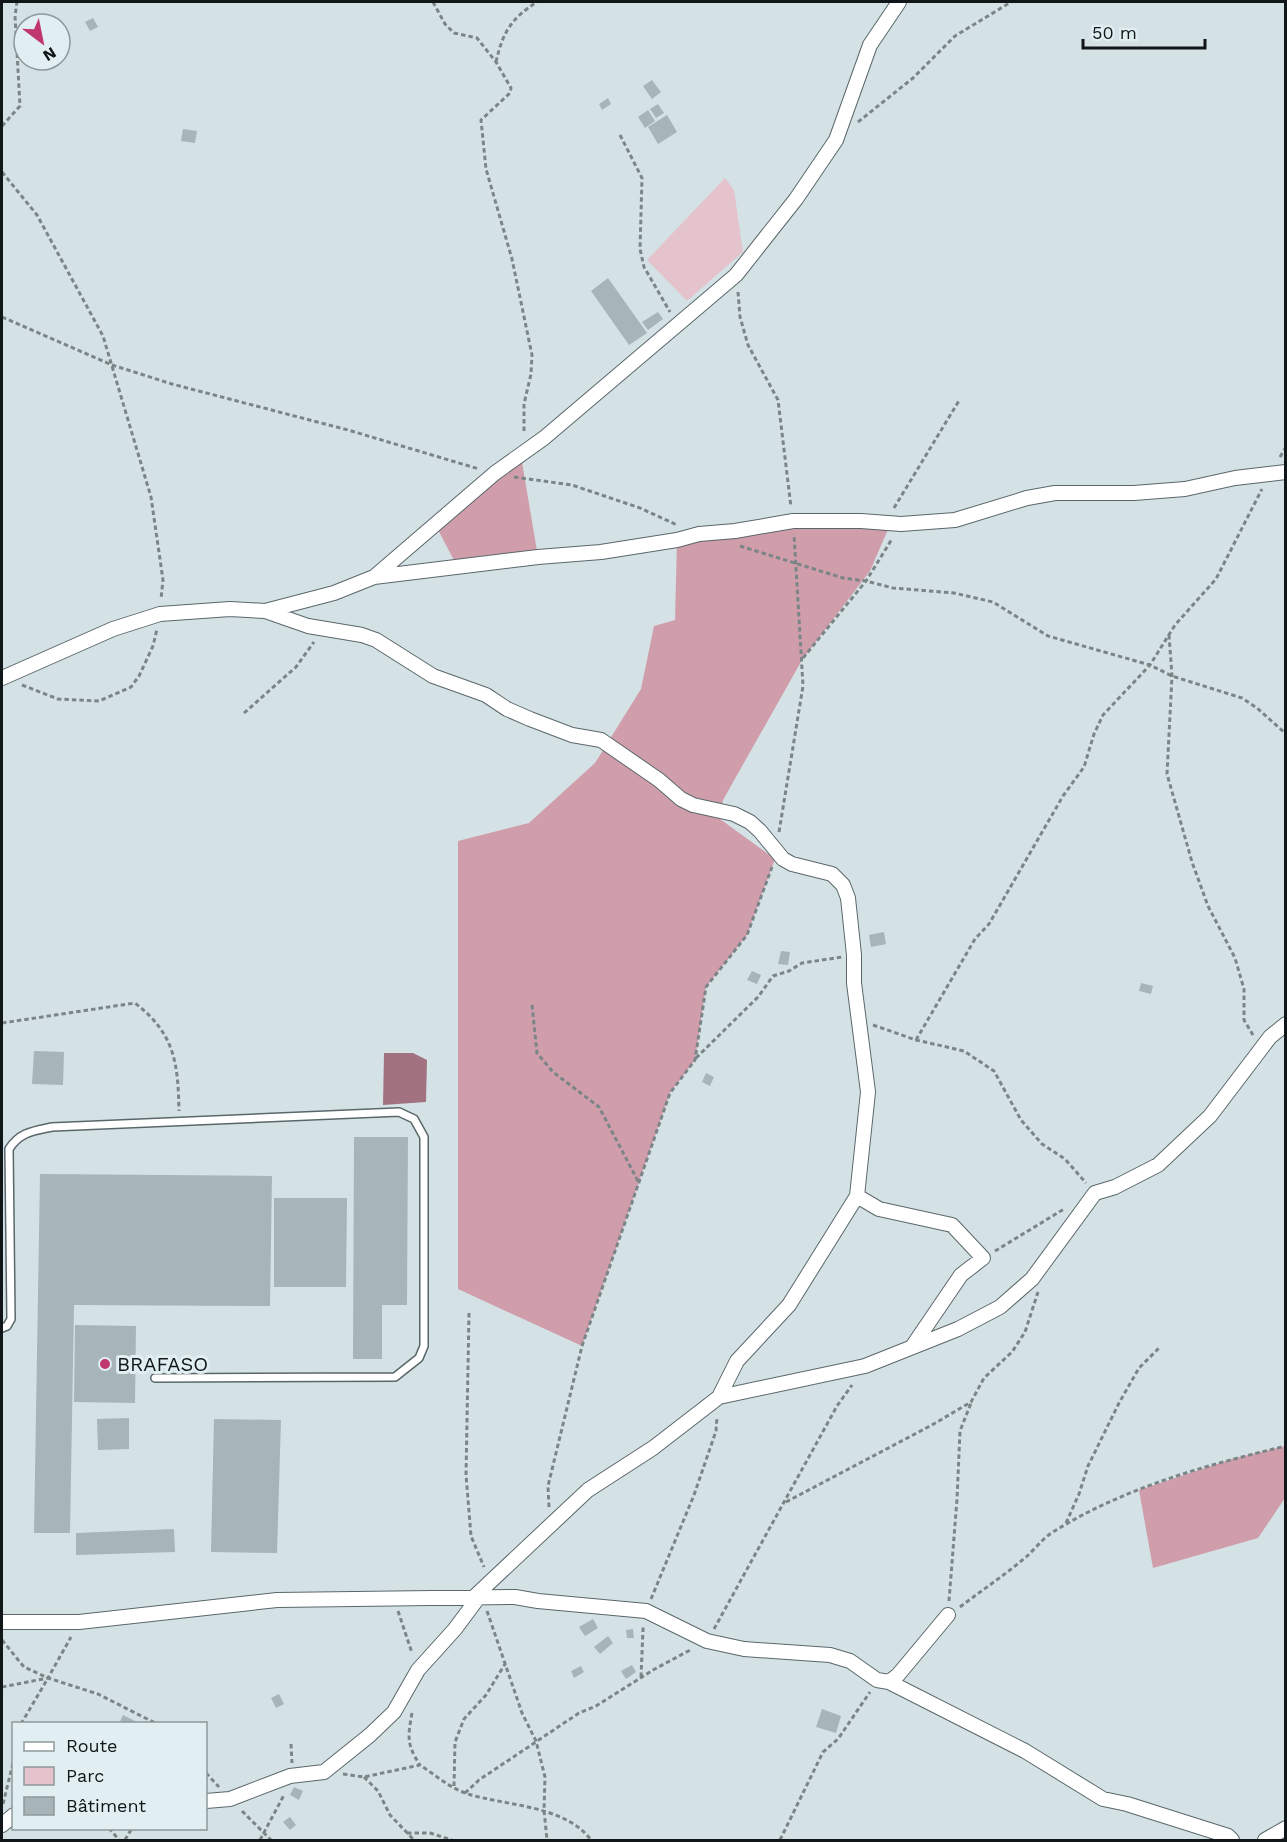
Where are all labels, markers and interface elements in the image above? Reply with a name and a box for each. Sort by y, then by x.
north arrow [12,12,72,72]
scale bar [1083,12,1204,50]
text: 50 m [1092,22,1137,43]
text: N [40,43,60,65]
place label: BRAFASO [117,1352,208,1376]
marker: BRAFASO [98,1357,112,1371]
legend [12,1722,207,1830]
text: Route [66,1735,118,1756]
text: Parc [66,1765,104,1786]
text: Bâtiment [66,1795,146,1816]

